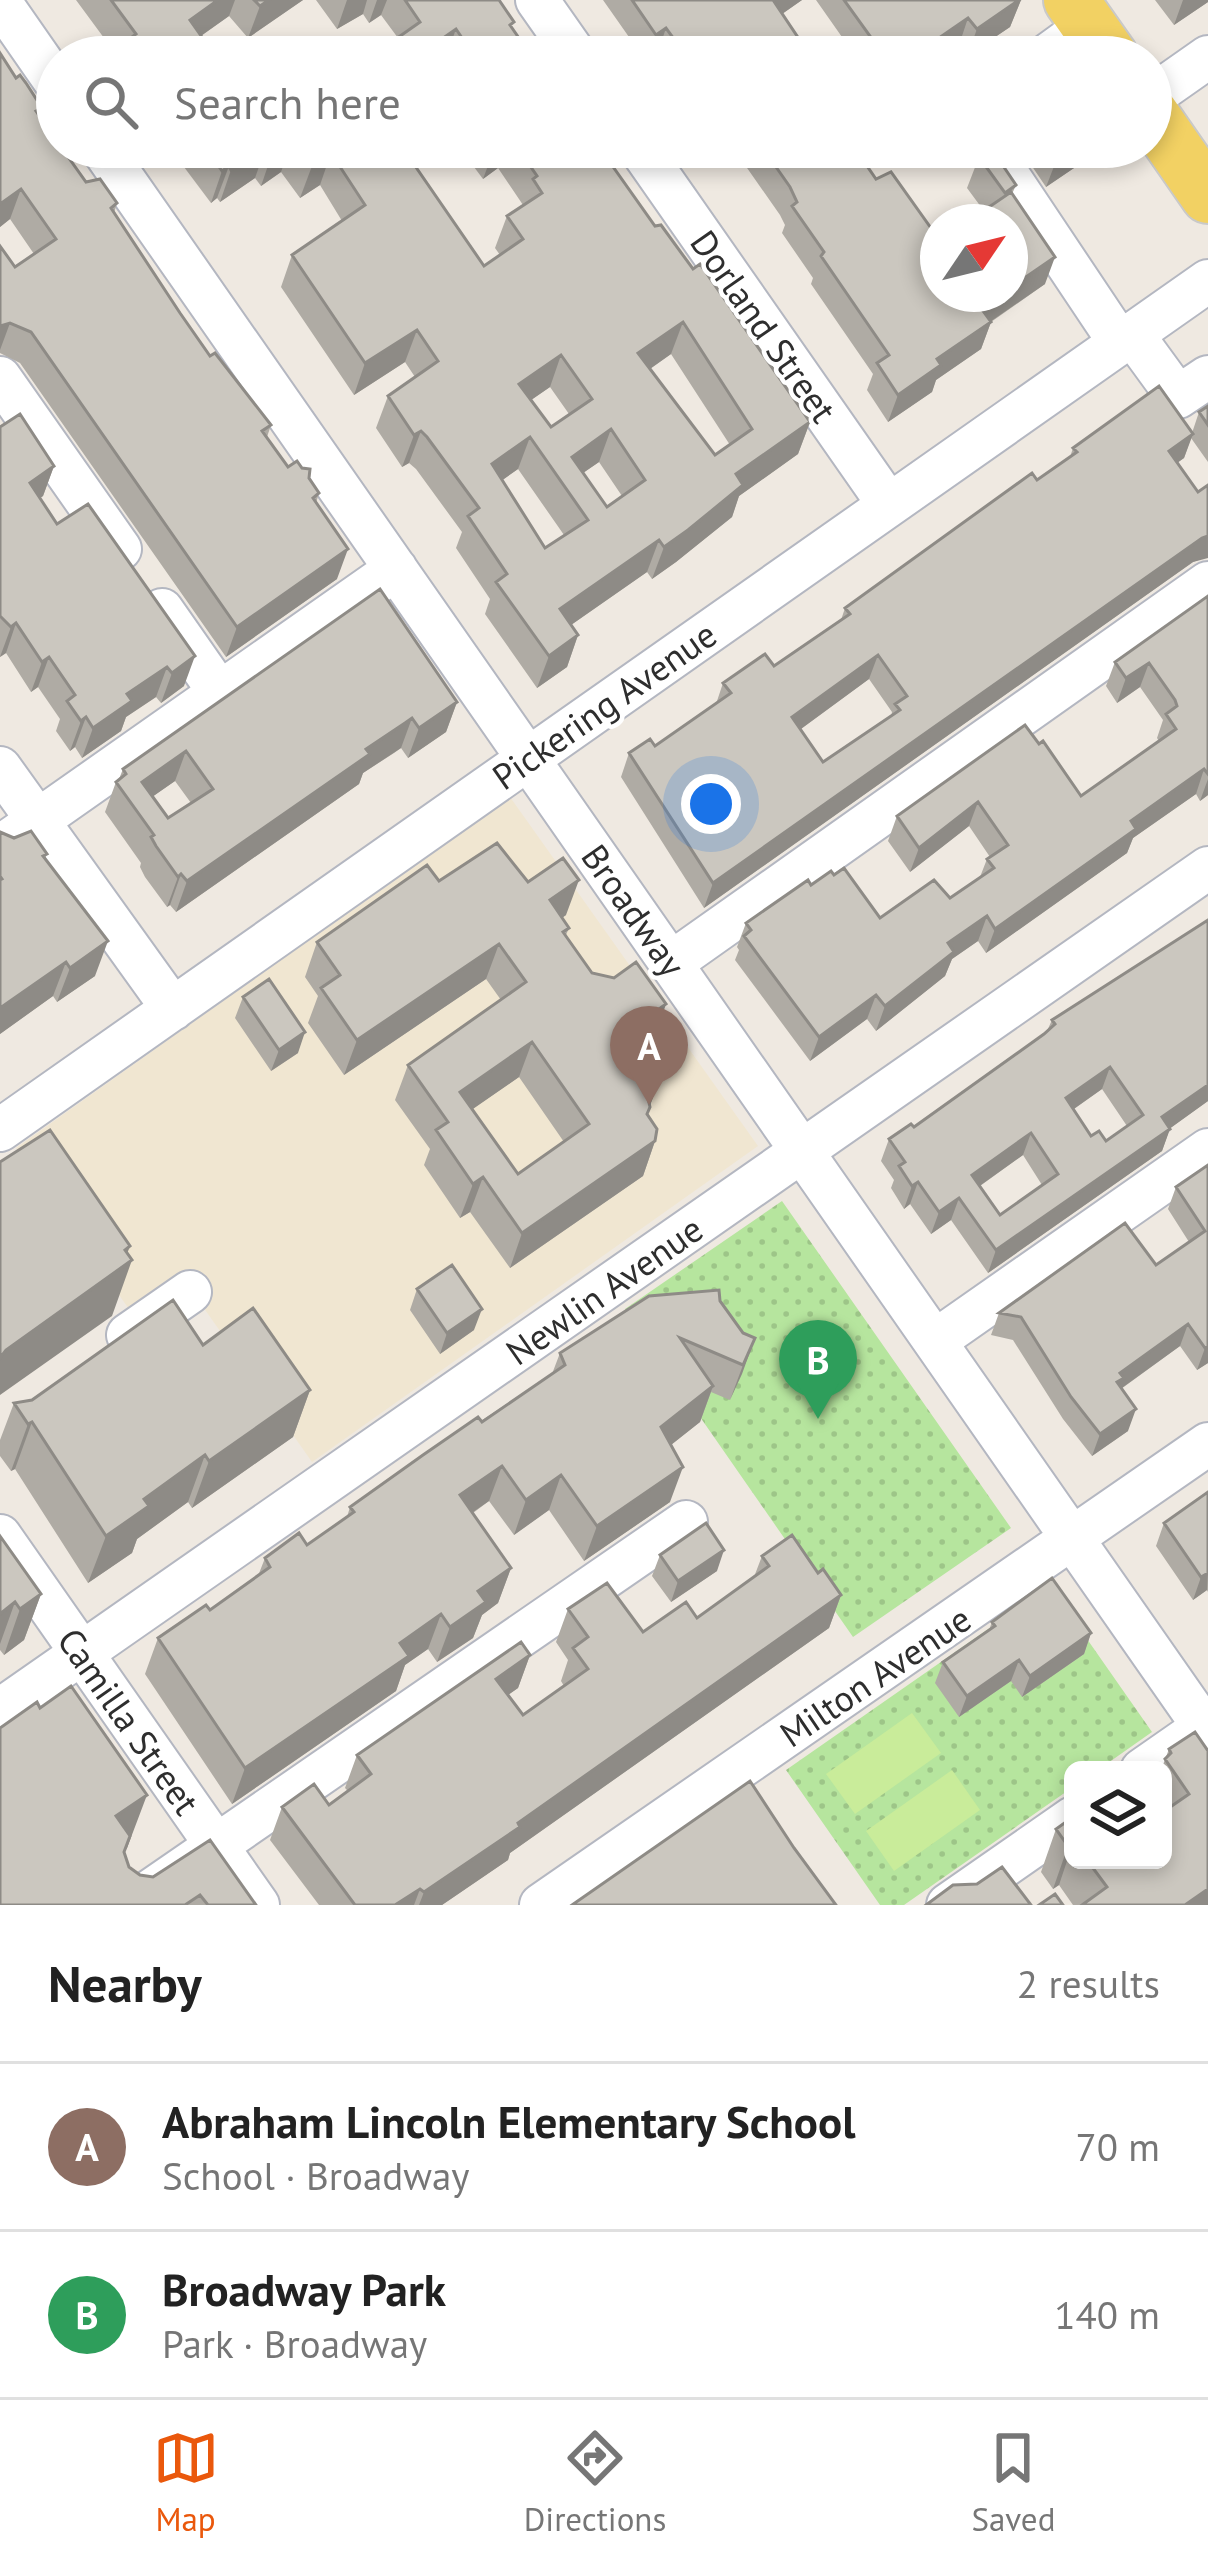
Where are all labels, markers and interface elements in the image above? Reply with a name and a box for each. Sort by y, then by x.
search box [36,36,1172,168]
icon: search [78,69,144,135]
text: Search here [174,73,401,131]
north arrow [920,204,1028,312]
street label: Dorland Street [680,221,848,431]
street label: Pickering Avenue [483,610,725,800]
your location [681,774,741,834]
street label: Broadway [571,835,697,985]
pin: A [610,1006,688,1105]
street label: Newlin Avenue [497,1205,711,1375]
pin: B [779,1320,857,1419]
street label: Milton Avenue [771,1595,979,1757]
street label: Camilla Street [47,1619,211,1823]
map controls [1064,1761,1172,1869]
button: layers [1064,1761,1172,1869]
text: Nearby [48,1950,202,2016]
text: 2 results [1017,1958,1160,2009]
text: Abraham Lincoln Elementary School [162,2092,855,2150]
text: A [75,2121,99,2172]
text: 70 m [1075,2121,1160,2172]
text: School · Broadway [162,2150,470,2201]
text: Broadway Park [162,2260,446,2318]
text: B [75,2289,99,2340]
text: 140 m [1054,2289,1160,2340]
text: Park · Broadway [162,2318,427,2369]
tab: Map [153,2425,219,2540]
tab: Directions [524,2425,666,2540]
tab: Saved [971,2425,1055,2540]

